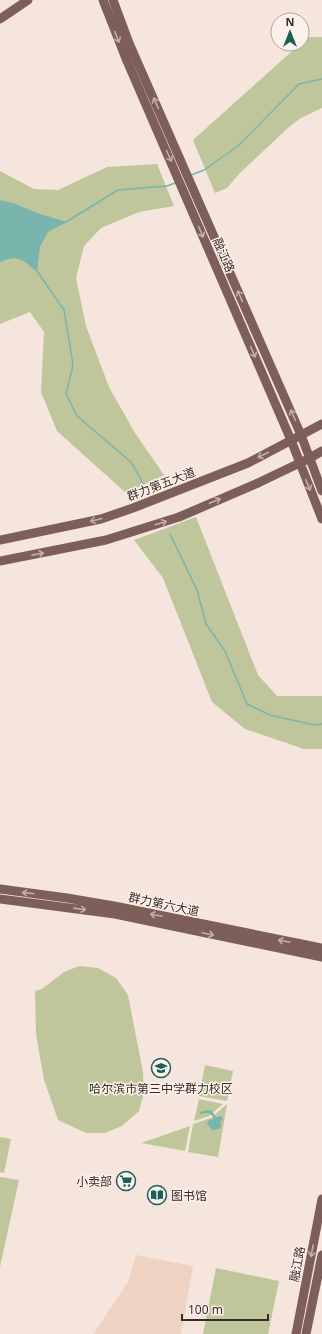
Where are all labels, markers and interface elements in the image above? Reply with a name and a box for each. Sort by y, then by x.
north arrow [270,12,310,52]
text: N [286,14,294,29]
one-way arrow [113,30,121,42]
one-way arrow [151,97,159,109]
one-way arrow [165,149,173,161]
one-way arrow [198,226,205,238]
street label: 融江路 [209,235,239,275]
one-way arrow [236,291,244,303]
one-way arrow [249,345,257,357]
one-way arrow [289,410,296,422]
one-way arrow [257,452,269,460]
street label: 群力第五大道 [124,463,198,505]
one-way arrow [305,478,313,490]
one-way arrow [208,497,220,505]
one-way arrow [90,516,103,524]
one-way arrow [154,519,167,526]
one-way arrow [31,550,44,558]
street label: 群力第六大道 [127,888,201,920]
one-way arrow [22,889,35,897]
one-way arrow [73,905,86,913]
one-way arrow [150,910,163,918]
one-way arrow [201,930,214,938]
one-way arrow [278,936,291,944]
school or university icon: 哈尔滨市第三中学群力校区 [150,1057,172,1079]
place label: 哈尔滨市第三中学群力校区 [89,1080,233,1097]
supermarket icon: 小卖部 [115,1170,137,1192]
place label: 小卖部 [76,1173,112,1190]
library icon: 图书馆 [146,1184,168,1206]
place label: 图书馆 [171,1187,207,1204]
one-way arrow [308,1244,316,1257]
street label: 融江路 [285,1245,309,1283]
scale bar [182,1296,268,1322]
text: 100 m [188,1301,223,1318]

